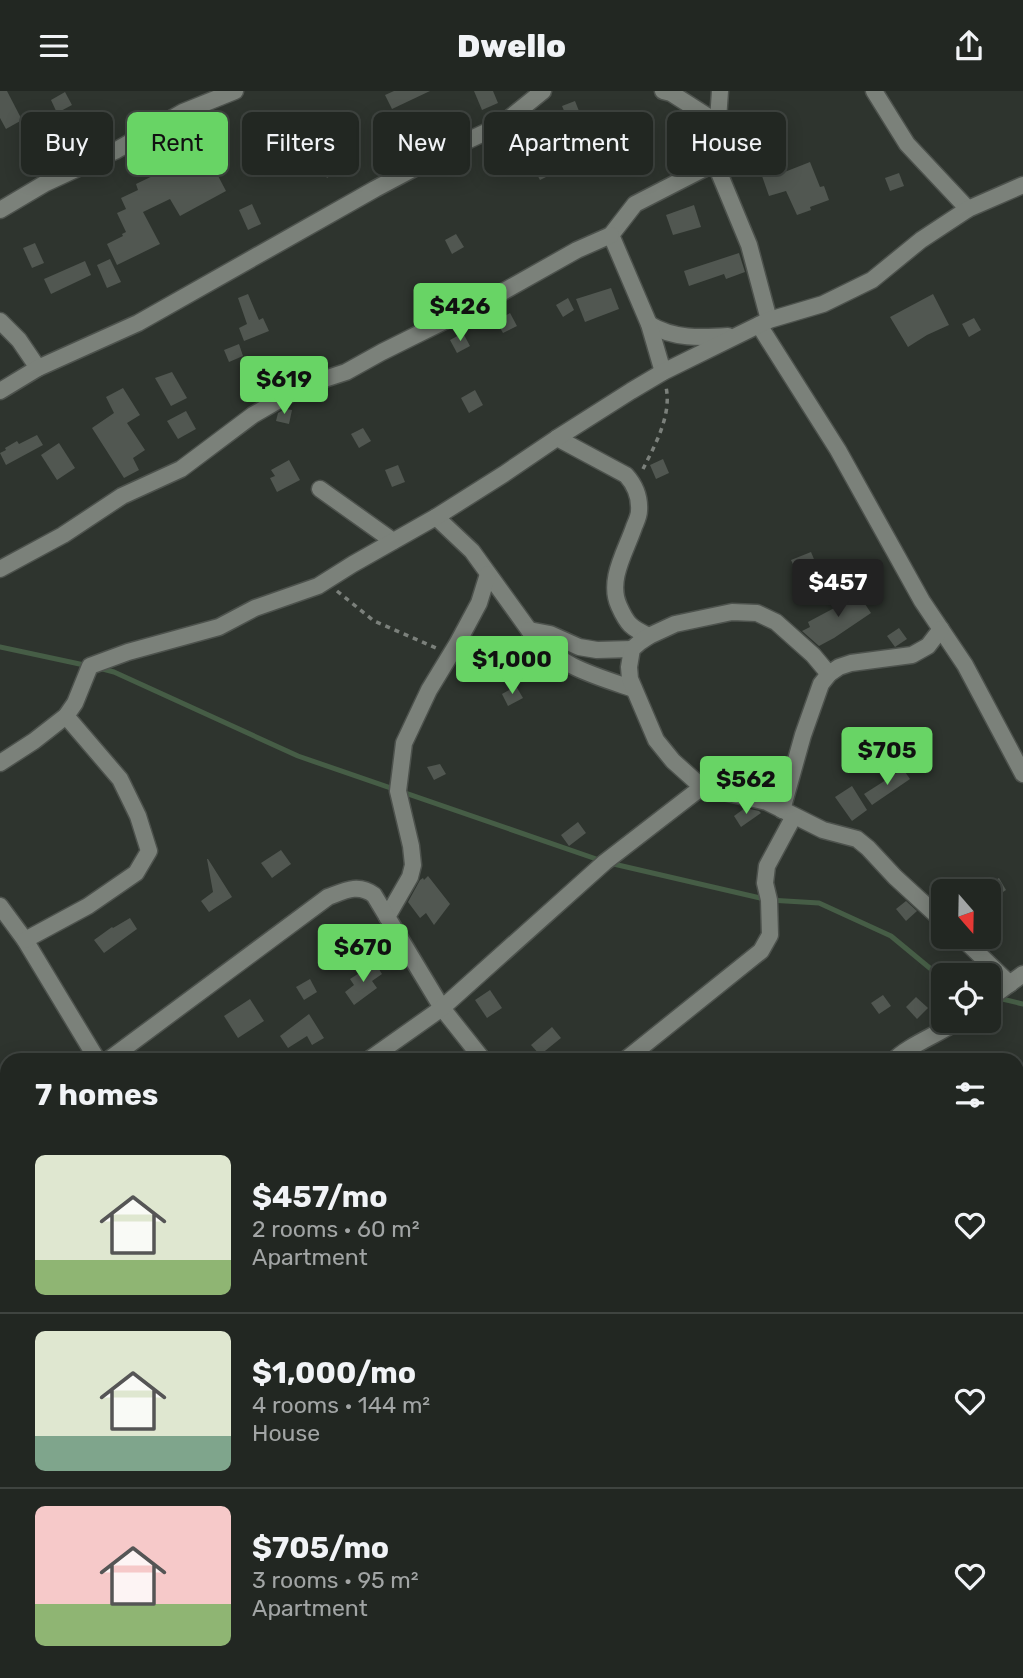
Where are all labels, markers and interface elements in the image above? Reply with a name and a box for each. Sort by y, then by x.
icon: menu [35,27,73,65]
text: Dwello [457,27,566,65]
icon: share [950,27,988,65]
chip: Buy [21,112,113,175]
chip: Rent [127,112,228,175]
chip: Filters [242,112,359,175]
chip: New [373,112,470,175]
chip: Apartment [484,112,653,175]
chip: House [667,112,786,175]
pin: $426 [419,283,501,343]
text: $426 [430,292,491,320]
pin: $619 [243,357,325,416]
text: $619 [256,365,312,393]
pin: $457 [797,559,879,619]
text: $457 [808,568,868,596]
pin: $1,000 [455,637,569,696]
text: $1,000 [472,645,552,673]
pin: $705 [846,727,928,787]
text: $705 [857,736,917,764]
pin: $562 [705,757,787,816]
text: $562 [716,765,776,793]
north arrow [931,879,1001,949]
map controls [931,879,1001,1033]
pin: $670 [322,925,404,984]
text: $670 [334,933,392,961]
button: locate [931,963,1001,1033]
icon: filters [951,1076,989,1114]
text: 7 homes [35,1077,158,1113]
text: $457/mo [252,1179,388,1215]
icon: home [91,1183,175,1267]
icon: heart [951,1206,989,1244]
text: 2 rooms · 60 m² [252,1215,420,1243]
text: Apartment [252,1243,368,1271]
text: $1,000/mo [252,1355,416,1391]
icon: home [91,1359,175,1443]
icon: heart [951,1382,989,1420]
text: 4 rooms · 144 m² [252,1391,430,1419]
text: House [252,1419,320,1447]
text: $705/mo [252,1530,389,1566]
icon: home [91,1534,175,1618]
icon: heart [951,1557,989,1595]
text: 3 rooms · 95 m² [252,1566,419,1594]
text: Apartment [252,1594,368,1622]

